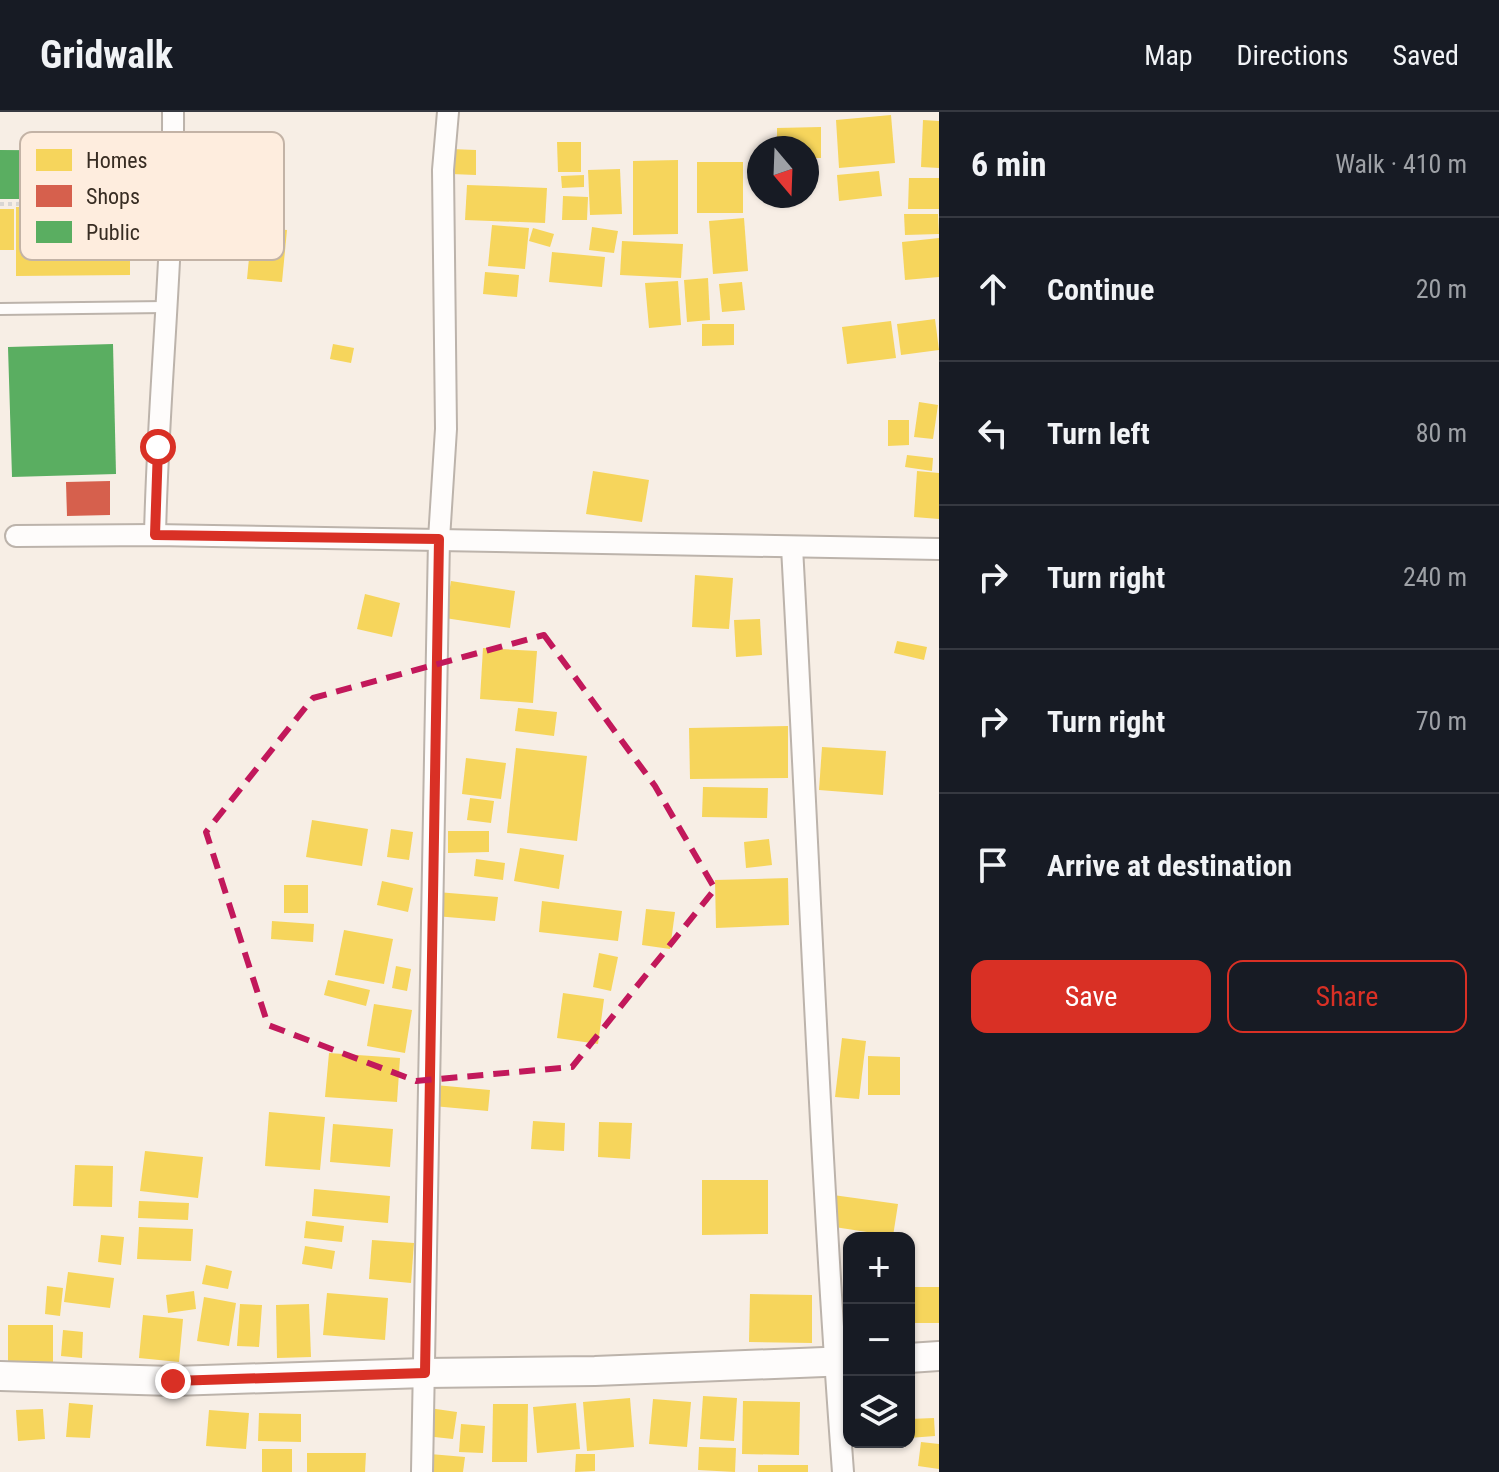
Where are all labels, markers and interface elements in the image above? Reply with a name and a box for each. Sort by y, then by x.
text: Gridwalk [40,33,173,77]
text: Map [1144,39,1193,72]
text: Directions [1237,39,1348,72]
text: Saved [1392,39,1459,72]
legend [20,132,284,260]
north arrow [747,136,819,208]
text: 6 min [971,144,1047,184]
text: Homes [86,148,148,173]
text: Walk · 410 m [1335,149,1467,179]
text: Shops [86,184,140,209]
text: Public [86,220,140,245]
icon: ahead [971,267,1015,311]
text: Continue [1047,272,1154,307]
text: 20 m [1416,274,1467,304]
icon: left [971,411,1015,455]
text: Turn left [1047,416,1150,451]
text: 80 m [1416,418,1467,448]
route start [140,429,176,465]
icon: right [971,555,1015,599]
text: Turn right [1047,560,1165,595]
text: 240 m [1403,562,1467,592]
icon: right [971,699,1015,743]
text: Turn right [1047,704,1165,739]
text: 70 m [1416,706,1467,736]
icon: arrive [971,843,1015,887]
text: Arrive at destination [1047,848,1292,883]
button: Save [971,960,1211,1033]
button: Share [1227,960,1467,1033]
map controls [843,1232,915,1448]
button: + [843,1232,915,1304]
button: − [843,1304,915,1376]
route end [155,1363,191,1399]
button: layers [843,1376,915,1448]

